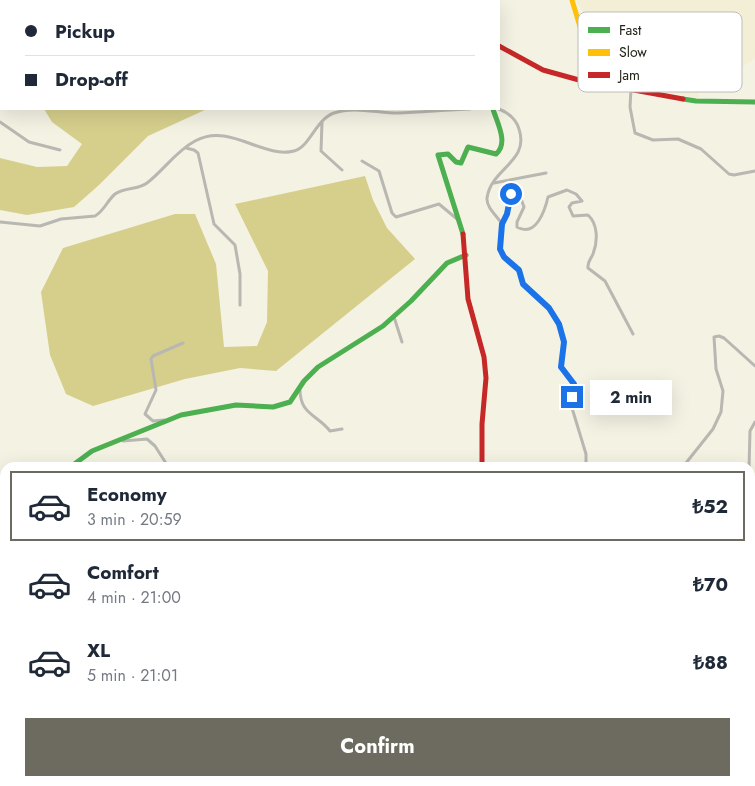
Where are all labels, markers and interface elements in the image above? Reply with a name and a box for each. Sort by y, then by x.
legend [578,12,742,92]
text: Pickup [55,18,115,45]
text: Fast [619,20,642,40]
text: Slow [619,42,647,62]
text: Jam [617,65,640,85]
text: Drop-off [55,66,128,93]
route start [500,183,522,205]
callout: 2 min [590,380,672,414]
route end [561,386,583,408]
text: 2 min [610,386,652,409]
text: Economy [87,481,167,508]
icon: car [27,484,72,529]
text: ₺52 [692,493,728,520]
text: 3 min · 20:59 [87,508,182,531]
text: Comfort [87,559,159,586]
icon: car [27,562,72,607]
text: ₺70 [693,571,728,598]
text: 4 min · 21:00 [87,586,181,609]
text: XL [87,637,110,664]
icon: car [27,640,72,685]
text: ₺88 [693,649,728,676]
text: 5 min · 21:01 [87,664,178,687]
button: Confirm [25,718,730,776]

